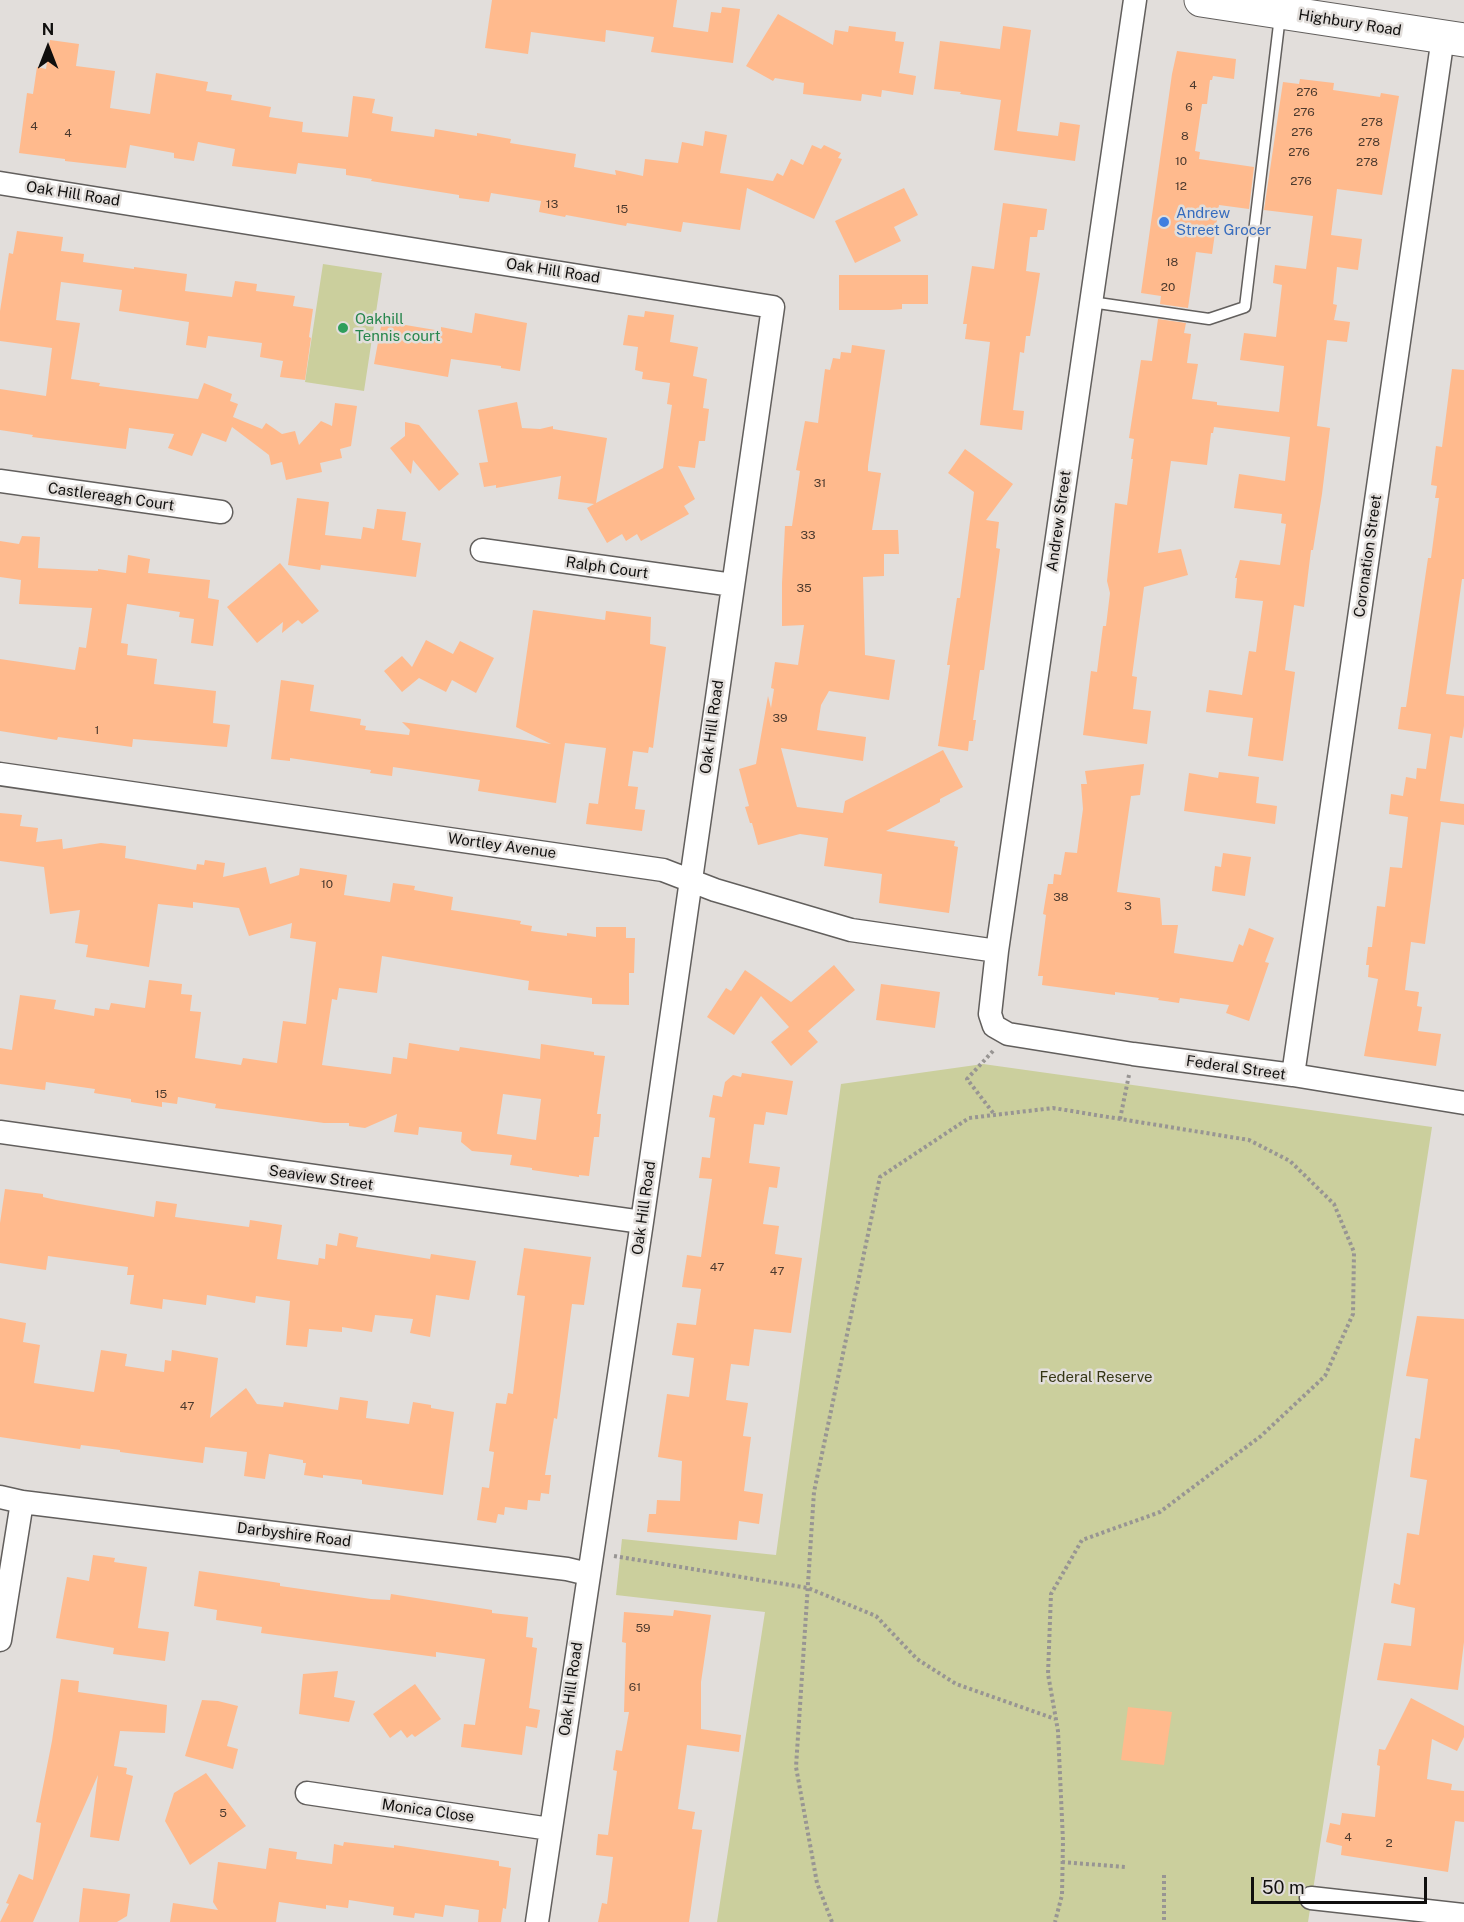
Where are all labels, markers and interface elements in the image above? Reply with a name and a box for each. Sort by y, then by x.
street label: Highbury Road [1297,6,1403,40]
north arrow [18,18,78,78]
text: N [42,20,54,39]
house number: 4 [1189,78,1197,92]
house number: 276 [1296,85,1318,99]
house number: 6 [1185,100,1193,114]
house number: 276 [1293,105,1315,119]
house number: 278 [1361,115,1383,129]
house number: 4 [30,119,38,133]
house number: 276 [1291,125,1313,139]
house number: 4 [64,126,72,140]
house number: 8 [1181,129,1189,143]
house number: 278 [1358,135,1380,149]
house number: 276 [1288,145,1310,159]
house number: 10 [1175,154,1187,168]
house number: 278 [1356,155,1378,169]
house number: 276 [1290,174,1312,188]
street label: Oak Hill Road [25,178,121,210]
house number: 12 [1175,179,1187,193]
house number: 13 [546,197,558,211]
house number: 15 [616,202,628,216]
place label: Andrew Street Grocer [1176,204,1271,239]
marker: Andrew Street Grocer [1157,215,1171,229]
street label: Oak Hill Road [505,255,601,287]
house number: 18 [1166,255,1178,269]
house number: 20 [1161,280,1175,294]
place label: Oakhill Tennis court [355,310,440,345]
marker: Oakhill Tennis court [336,321,350,335]
street label: Andrew Street [1043,469,1075,573]
house number: 31 [814,476,826,490]
street label: Castlereagh Court [47,479,175,515]
street label: Coronation Street [1350,493,1386,619]
house number: 33 [800,528,816,542]
street label: Ralph Court [565,553,649,583]
house number: 35 [796,581,812,595]
street label: Oak Hill Road [697,679,727,775]
house number: 39 [773,711,787,725]
house number: 1 [95,723,99,737]
street label: Wortley Avenue [447,829,557,863]
house number: 10 [321,877,333,891]
house number: 38 [1053,890,1069,904]
house number: 3 [1124,899,1132,913]
street label: Federal Street [1185,1052,1287,1084]
house number: 15 [155,1087,167,1101]
street label: Oak Hill Road [629,1160,659,1256]
street label: Seaview Street [268,1162,374,1194]
house number: 47 [710,1260,724,1274]
house number: 47 [770,1264,784,1278]
park label: Federal Reserve [1039,1368,1153,1386]
house number: 47 [180,1399,194,1413]
street label: Darbyshire Road [236,1519,352,1551]
house number: 59 [635,1621,651,1635]
street label: Oak Hill Road [556,1641,586,1737]
house number: 61 [629,1680,641,1694]
street label: Monica Close [381,1796,475,1826]
house number: 5 [219,1806,227,1820]
house number: 4 [1344,1830,1352,1844]
house number: 2 [1385,1836,1393,1850]
scale bar [1254,1865,1430,1903]
text: 50 m [1262,1877,1305,1898]

